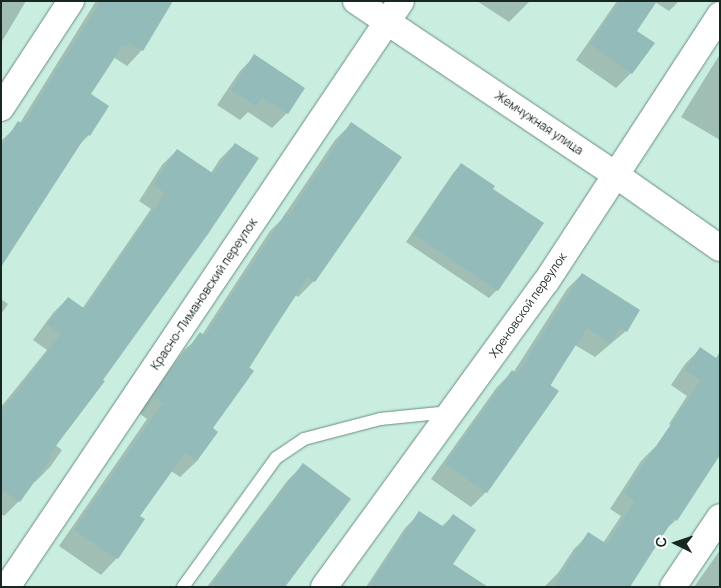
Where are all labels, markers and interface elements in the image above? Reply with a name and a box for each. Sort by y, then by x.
street label: Жемчужная улица [492,88,586,158]
street label: Красно-Лимановский переулок [148,215,260,373]
street label: Хреновской переулок [486,250,570,360]
north arrow [651,518,701,568]
text: С [651,536,670,548]

